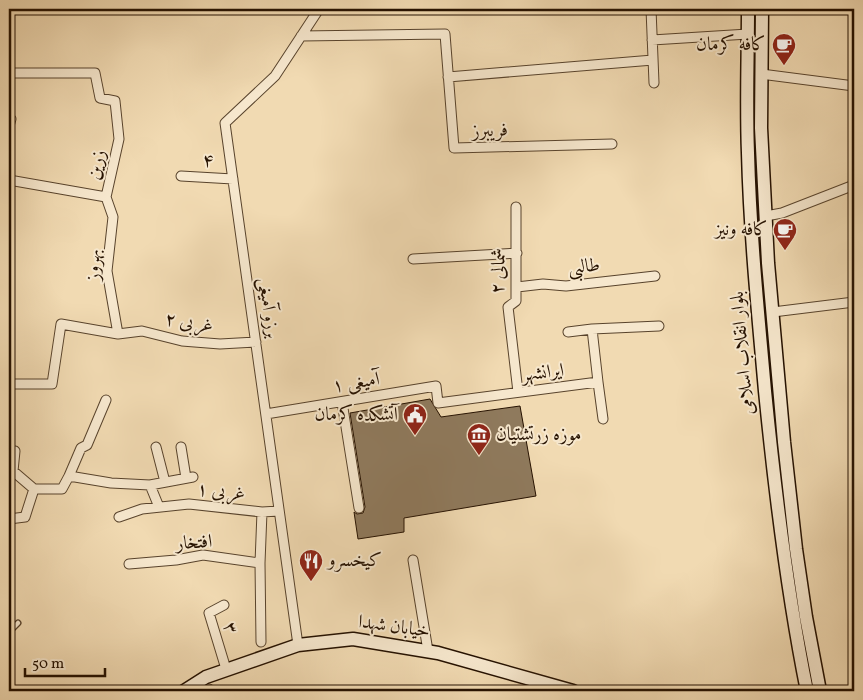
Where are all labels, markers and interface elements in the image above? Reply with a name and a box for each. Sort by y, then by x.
place label: کافه کرمان [696,32,766,58]
cafe icon: کافه کرمان [771,32,797,66]
street label: فریبرز [470,117,508,145]
street label: زرین [81,148,113,182]
street label: ۴ [202,148,214,174]
place label: کافه ونیز [713,217,768,243]
cafe icon: کافه ونیز [772,217,798,251]
street label: ۲ شمالی [485,247,513,295]
street label: بهروز [81,249,107,283]
street label: طالبی [567,252,602,283]
street label: برزو آمیغی [251,276,285,341]
street label: بلوار انقلاب اسلامی [725,290,761,416]
street label: ۲ غربی [163,306,215,340]
street label: ایرانشهر [518,358,566,389]
street label: آمیغی ۱ [330,366,383,400]
place label: آتشکده کرمان [314,402,400,428]
public building icon: آتشکده کرمان [402,402,428,436]
museum icon: موزه زرتشتیان [466,422,492,456]
place label: موزه زرتشتیان [496,422,582,448]
street label: ۱ غربی [195,477,247,507]
street label: افتخار [173,529,213,557]
restaurant icon: کیخسرو [298,548,324,582]
place label: کیخسرو [326,548,382,574]
street label: خیابان شهدا [356,609,432,645]
street label: ۳ [216,619,244,637]
scale bar [25,645,105,677]
text: 50 m [32,654,64,675]

